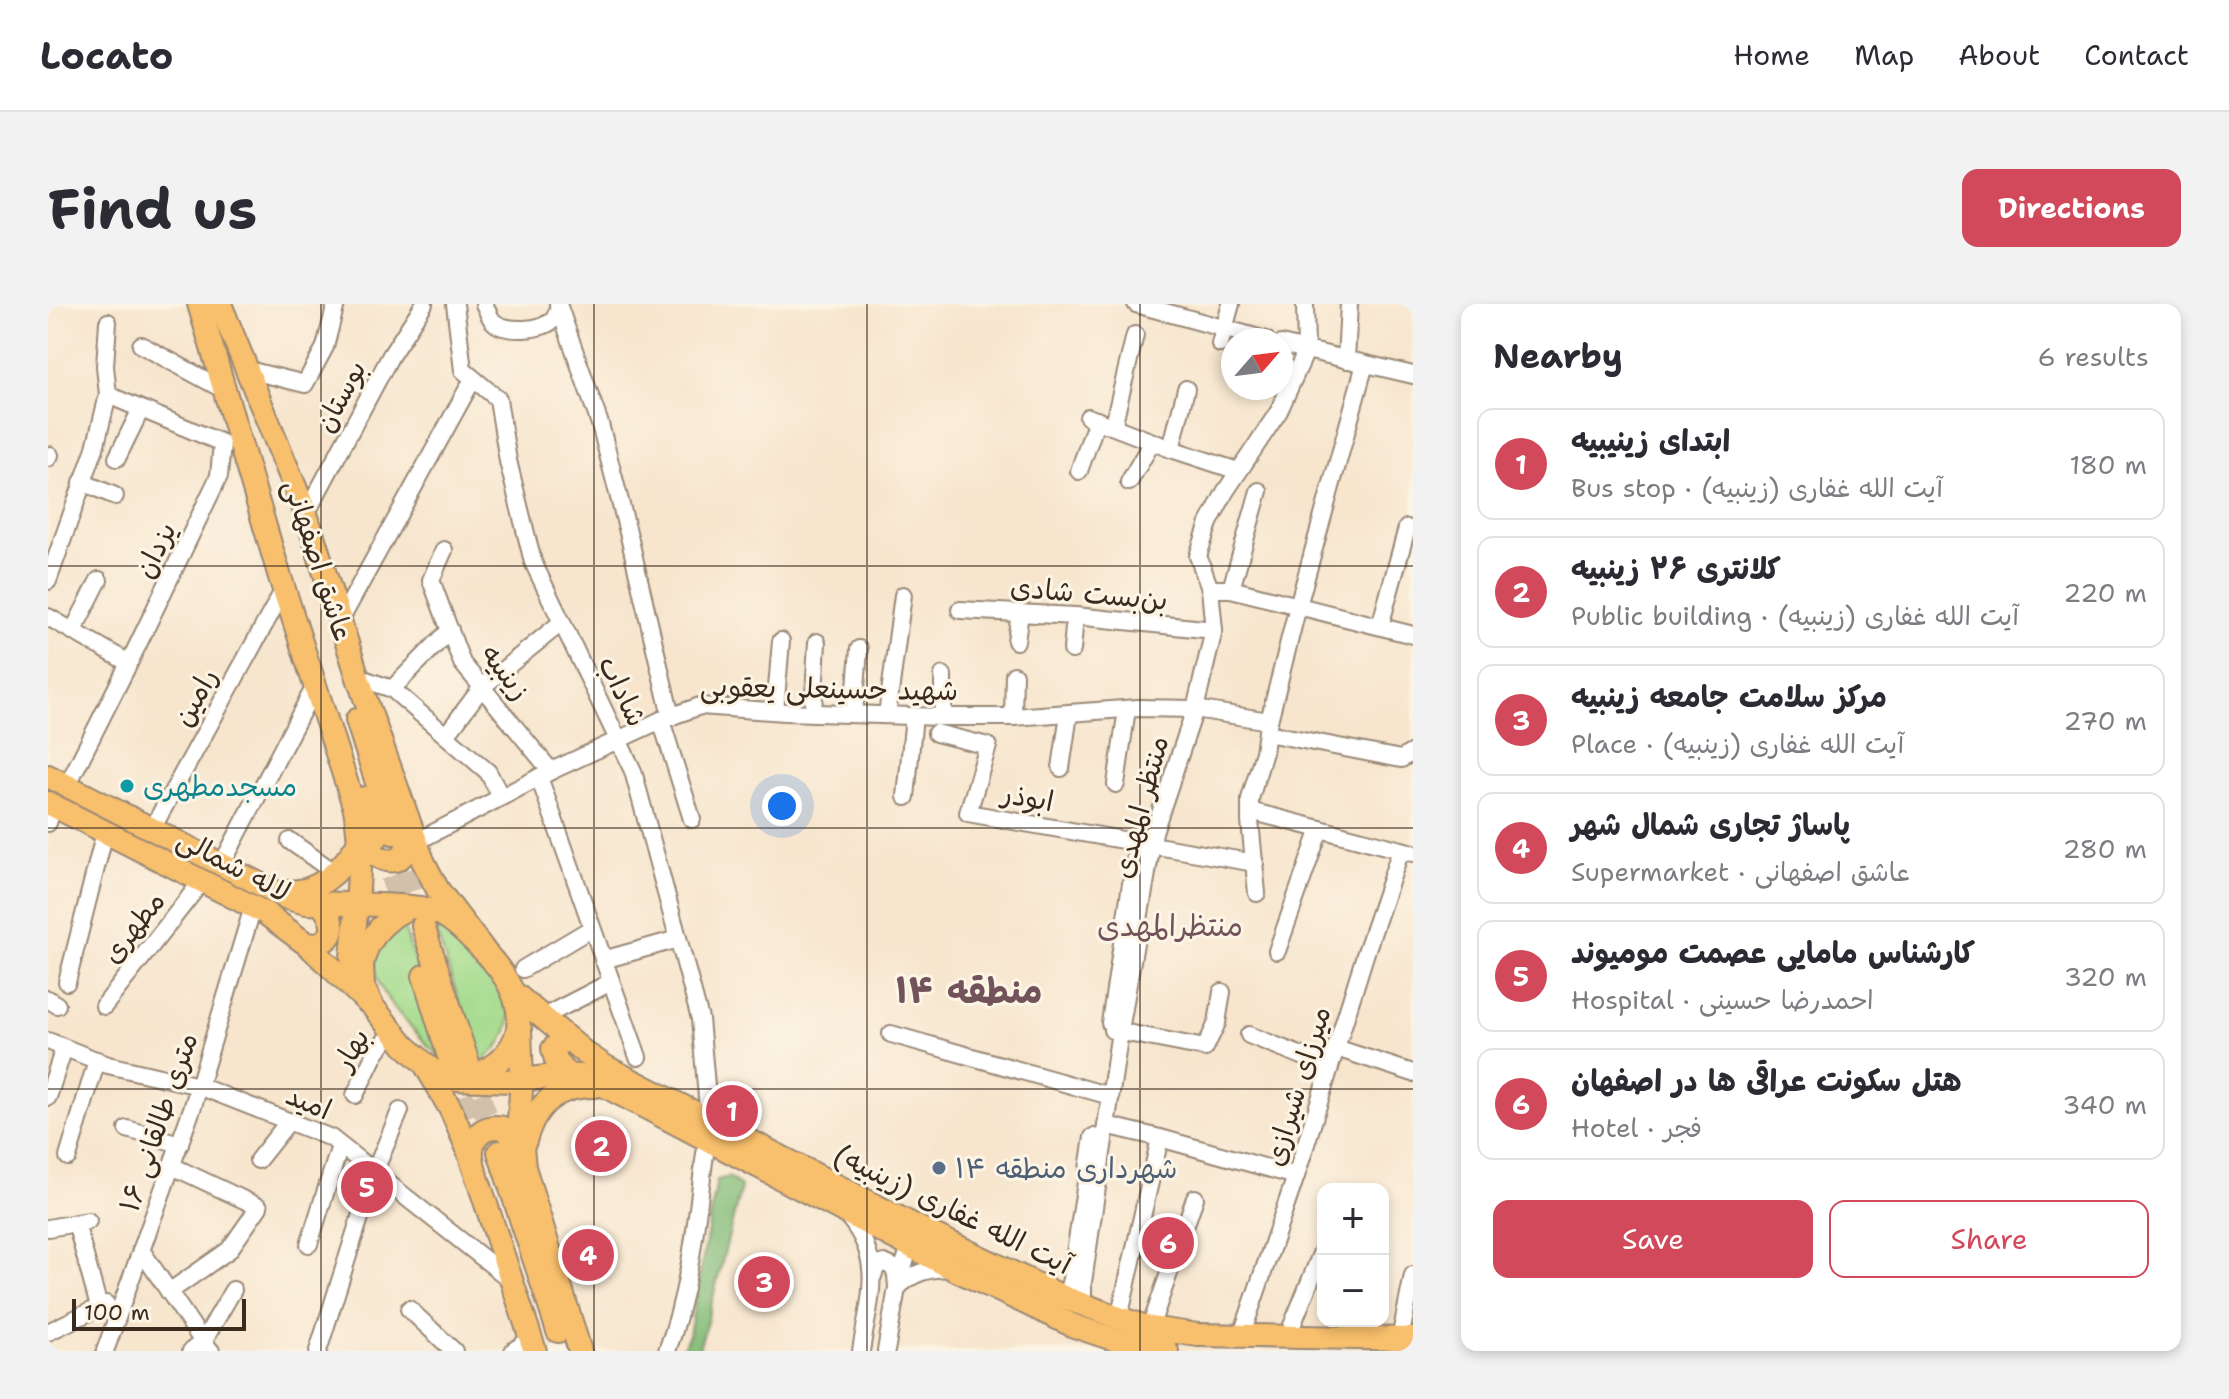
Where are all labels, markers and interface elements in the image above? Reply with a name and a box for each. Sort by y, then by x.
text: Locato [40,30,173,81]
text: Home [1733,36,1810,74]
text: Map [1854,36,1914,74]
text: About [1958,36,2040,74]
text: Contact [2084,36,2189,74]
button: Directions [1962,169,2181,247]
text: Find us [48,171,257,246]
north arrow [1221,328,1293,400]
text: Nearby [1493,333,1623,379]
text: 6 results [2037,339,2149,374]
street label: بوستان [305,353,375,439]
text: ابتدای زینیبیه [1571,420,1730,461]
text: 1 [1515,447,1527,482]
text: 180 m [2069,447,2147,482]
text: Bus stop · آیت الله غفاری (زینبیه) [1571,470,1943,505]
street label: عاشق اصفهانی [275,474,363,646]
street label: یزدان [125,516,185,584]
text: کلانتری ۲۶ زینبیه [1571,548,1781,589]
street label: بن‌بست شادی [1009,567,1169,619]
text: 2 [1512,575,1530,610]
text: 220 m [2063,575,2147,610]
text: Public building · آیت الله غفاری (زینبیه) [1571,598,2019,633]
street label: زینبیه [473,636,539,708]
street label: شاداب [590,649,656,733]
street label: رامین [164,661,226,733]
street label: شهید حسینعلی یعقوبی [700,667,958,709]
text: مرکز سلامت جامعه زینبیه [1571,676,1887,717]
text: 3 [1512,703,1530,738]
text: 270 m [2064,703,2147,738]
text: Place · آیت الله غفاری (زینبیه) [1571,726,1904,761]
street label: منتظر المهدی [1103,732,1177,882]
place label: مسجدمطهری [143,767,297,805]
street label: ابوذر [997,773,1057,820]
marker: مسجدمطهری [118,777,136,795]
your location [762,786,802,826]
text: پاساژ تجاری شمال شهر [1571,804,1850,845]
street label: لاله شمالی [171,819,297,911]
text: 4 [1512,831,1530,866]
text: 280 m [2062,831,2147,866]
text: Supermarket · عاشق اصفهانی [1571,854,1910,889]
street label: مطهری [93,883,173,971]
district label: منتظرالمهدی [1097,905,1243,946]
text: کارشناس مامایی عصمت مومیوند [1571,932,1975,973]
text: 5 [1513,959,1529,994]
text: 320 m [2064,959,2147,994]
district label: منطقه ۱۴ [896,966,1042,1015]
text: Hospital · احمدرضا حسینی [1571,982,1873,1017]
street label: میرزای شیرازی [1255,1001,1339,1171]
street label: بهار [323,1021,378,1079]
street label: ۱۶ متری طالقانی [110,1027,206,1217]
text: هتل سکونت عراقی ها در اصفهان [1571,1060,1962,1101]
street label: امید [280,1076,338,1128]
pin: 1 [706,1081,758,1141]
text: 6 [1512,1087,1530,1122]
text: 340 m [2062,1087,2147,1122]
text: Hotel · فجر [1571,1110,1702,1145]
pin: 2 [575,1116,627,1176]
street label: آیت الله غفاری (زینبیه) [828,1135,1079,1284]
place label: شهرداری منطقه ۱۴ [955,1149,1177,1187]
pin: 5 [341,1157,393,1217]
marker: شهرداری منطقه ۱۴ [930,1159,948,1177]
map controls [1317,1183,1389,1327]
button: + [1317,1183,1389,1255]
button: Save [1493,1200,1813,1278]
button: Share [1829,1200,2149,1278]
pin: 6 [1142,1213,1194,1273]
pin: 4 [562,1225,614,1285]
pin: 3 [738,1252,790,1312]
button: − [1317,1255,1389,1327]
scale bar [72,1295,246,1331]
text: 100 m [84,1298,150,1327]

